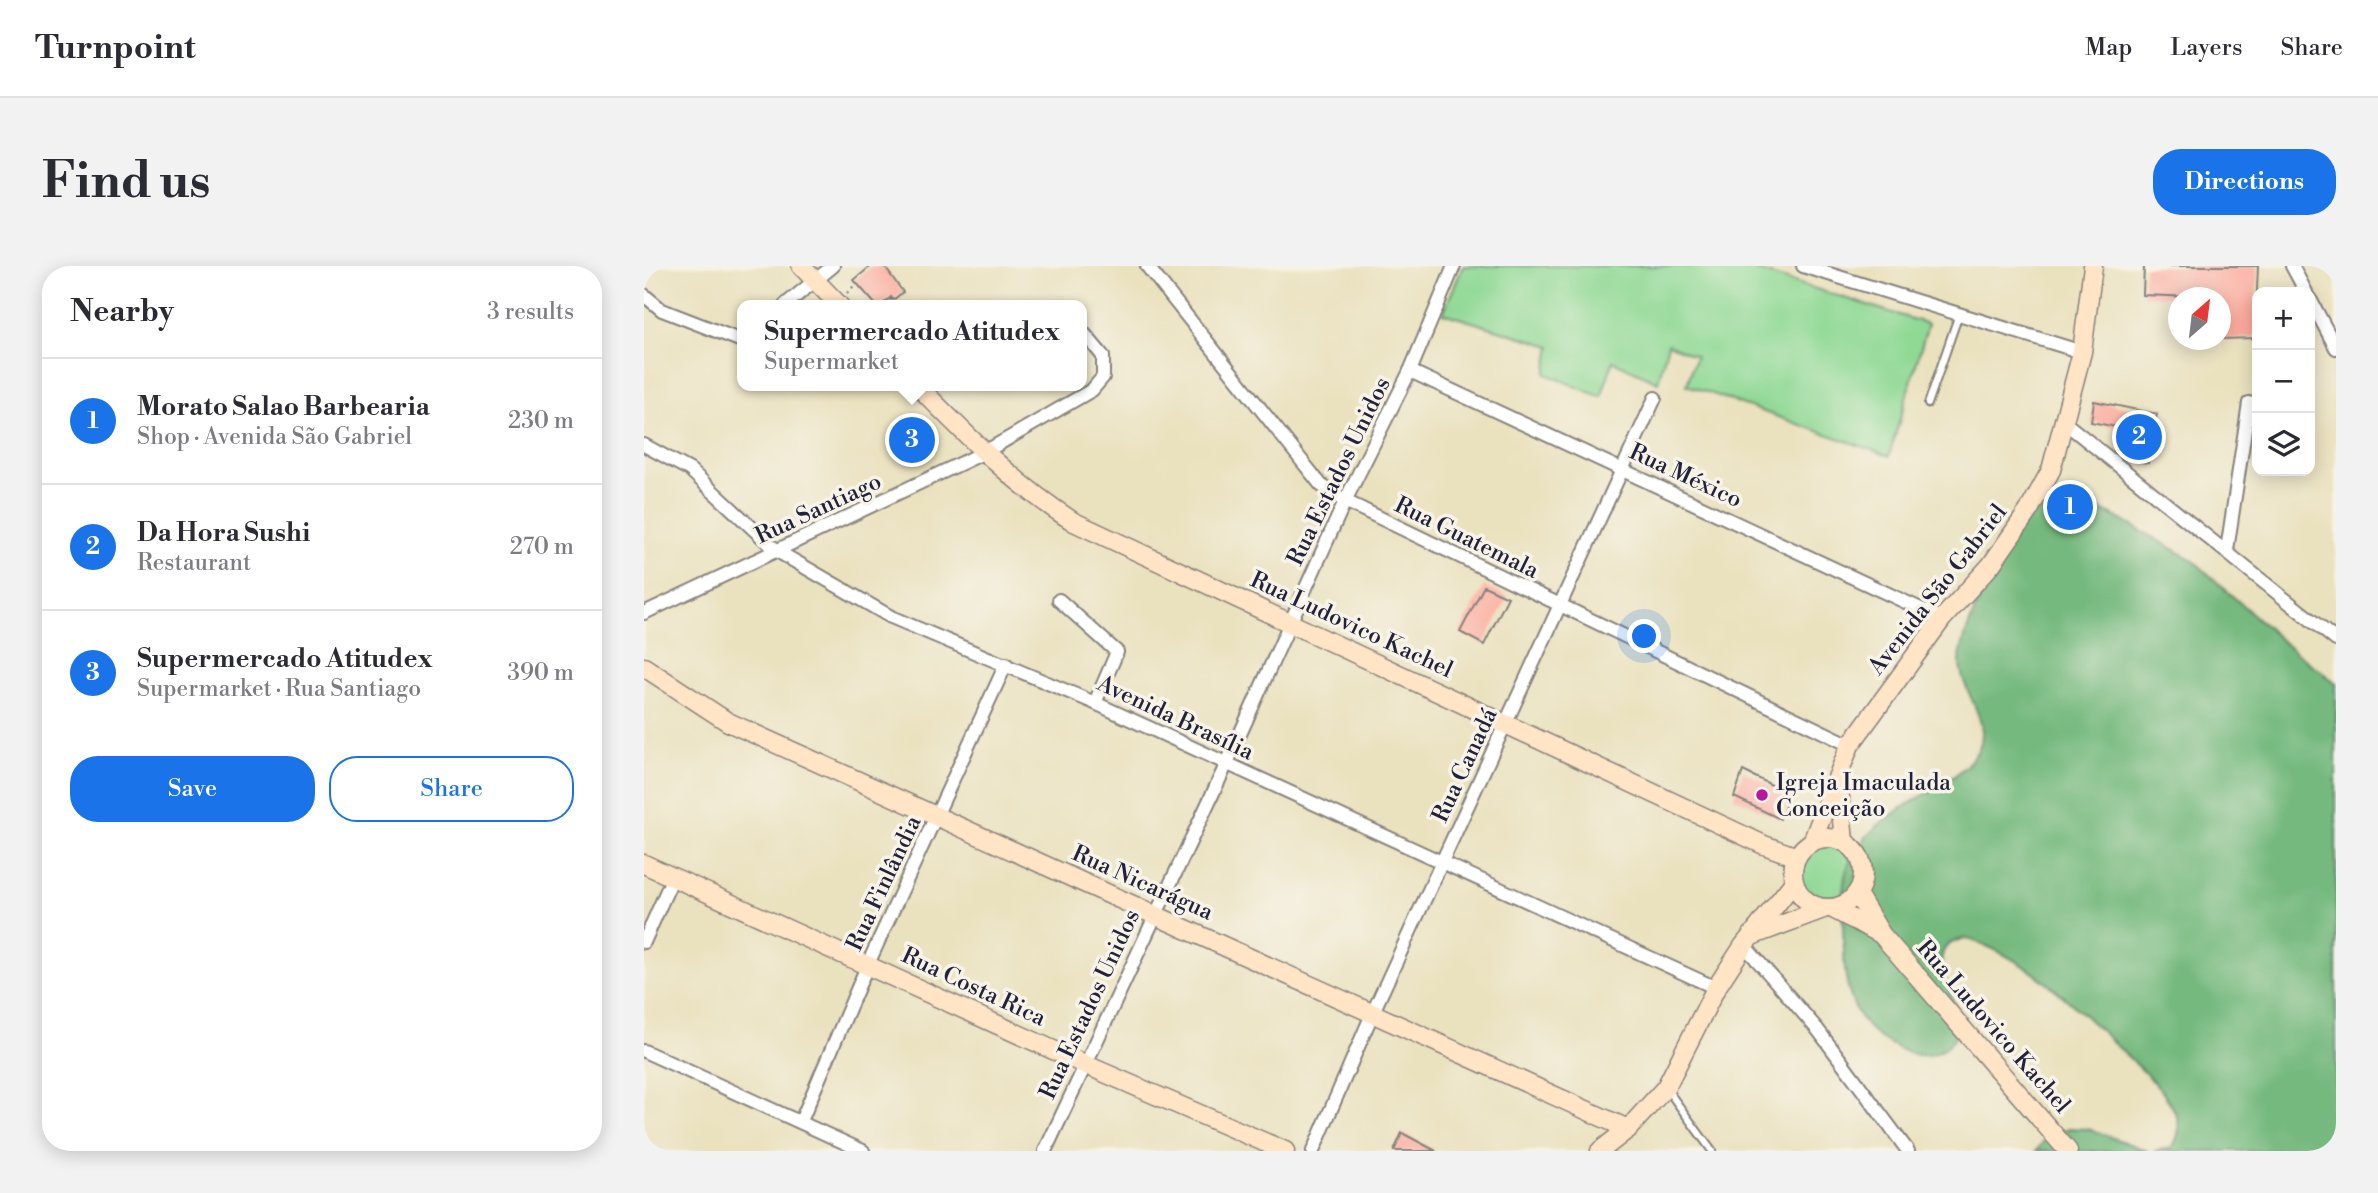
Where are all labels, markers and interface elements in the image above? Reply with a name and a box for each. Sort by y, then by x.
text: Turnpoint [35,28,196,69]
text: Map [2085,33,2132,63]
text: Layers [2170,33,2242,63]
text: Share [2280,33,2343,63]
button: Directions [2153,149,2336,215]
text: Find us [42,152,211,213]
north arrow [2168,287,2231,350]
map controls [2252,287,2315,476]
button: + [2252,287,2315,350]
text: Nearby [70,293,174,331]
text: 3 results [487,298,574,326]
popup [737,300,1087,391]
text: Supermercado Atitudex [764,316,1060,348]
text: Supermarket [764,348,899,376]
button: − [2252,350,2315,413]
street label: Rua Estados Unidos [1281,373,1397,570]
text: Morato Salao Barbearia [137,391,430,423]
text: 1 [87,407,99,435]
text: 230 m [508,407,574,435]
pin: 2 [2116,411,2162,463]
button: layers [2252,413,2315,476]
pin: 3 [889,414,935,466]
text: Shop · Avenida São Gabriel [137,423,412,451]
street label: Rua México [1625,438,1746,514]
street label: Rua Santiago [751,467,886,550]
pin: 1 [2047,481,2093,533]
street label: Rua Guatemala [1390,491,1544,585]
street label: Avenida São Gabriel [1862,499,2013,681]
text: Da Hora Sushi [137,517,310,549]
text: 2 [86,533,100,561]
text: 270 m [510,533,574,561]
text: Restaurant [137,549,251,577]
street label: Rua Ludovico Kachel [1246,566,1458,684]
your location [1627,619,1661,653]
text: Supermercado Atitudex [137,643,432,675]
text: 3 [86,659,100,687]
text: 390 m [507,659,574,687]
street label: Avenida Brasília [1092,669,1259,767]
text: Supermarket · Rua Santiago [137,675,421,703]
street label: Rua Canadá [1426,704,1504,827]
button: Save [70,756,315,822]
button: Share [329,756,574,822]
place label: Igreja Imaculada Conceição [1776,769,1951,823]
marker: Igreja Imaculada Conceição [1754,787,1770,803]
street label: Rua Finlândia [840,811,928,955]
street label: Rua Nicarágua [1068,839,1218,927]
street label: Rua Estados Unidos [1034,905,1146,1104]
street label: Rua Ludovico Kachel [1910,934,2076,1119]
street label: Rua Costa Rica [897,941,1051,1033]

